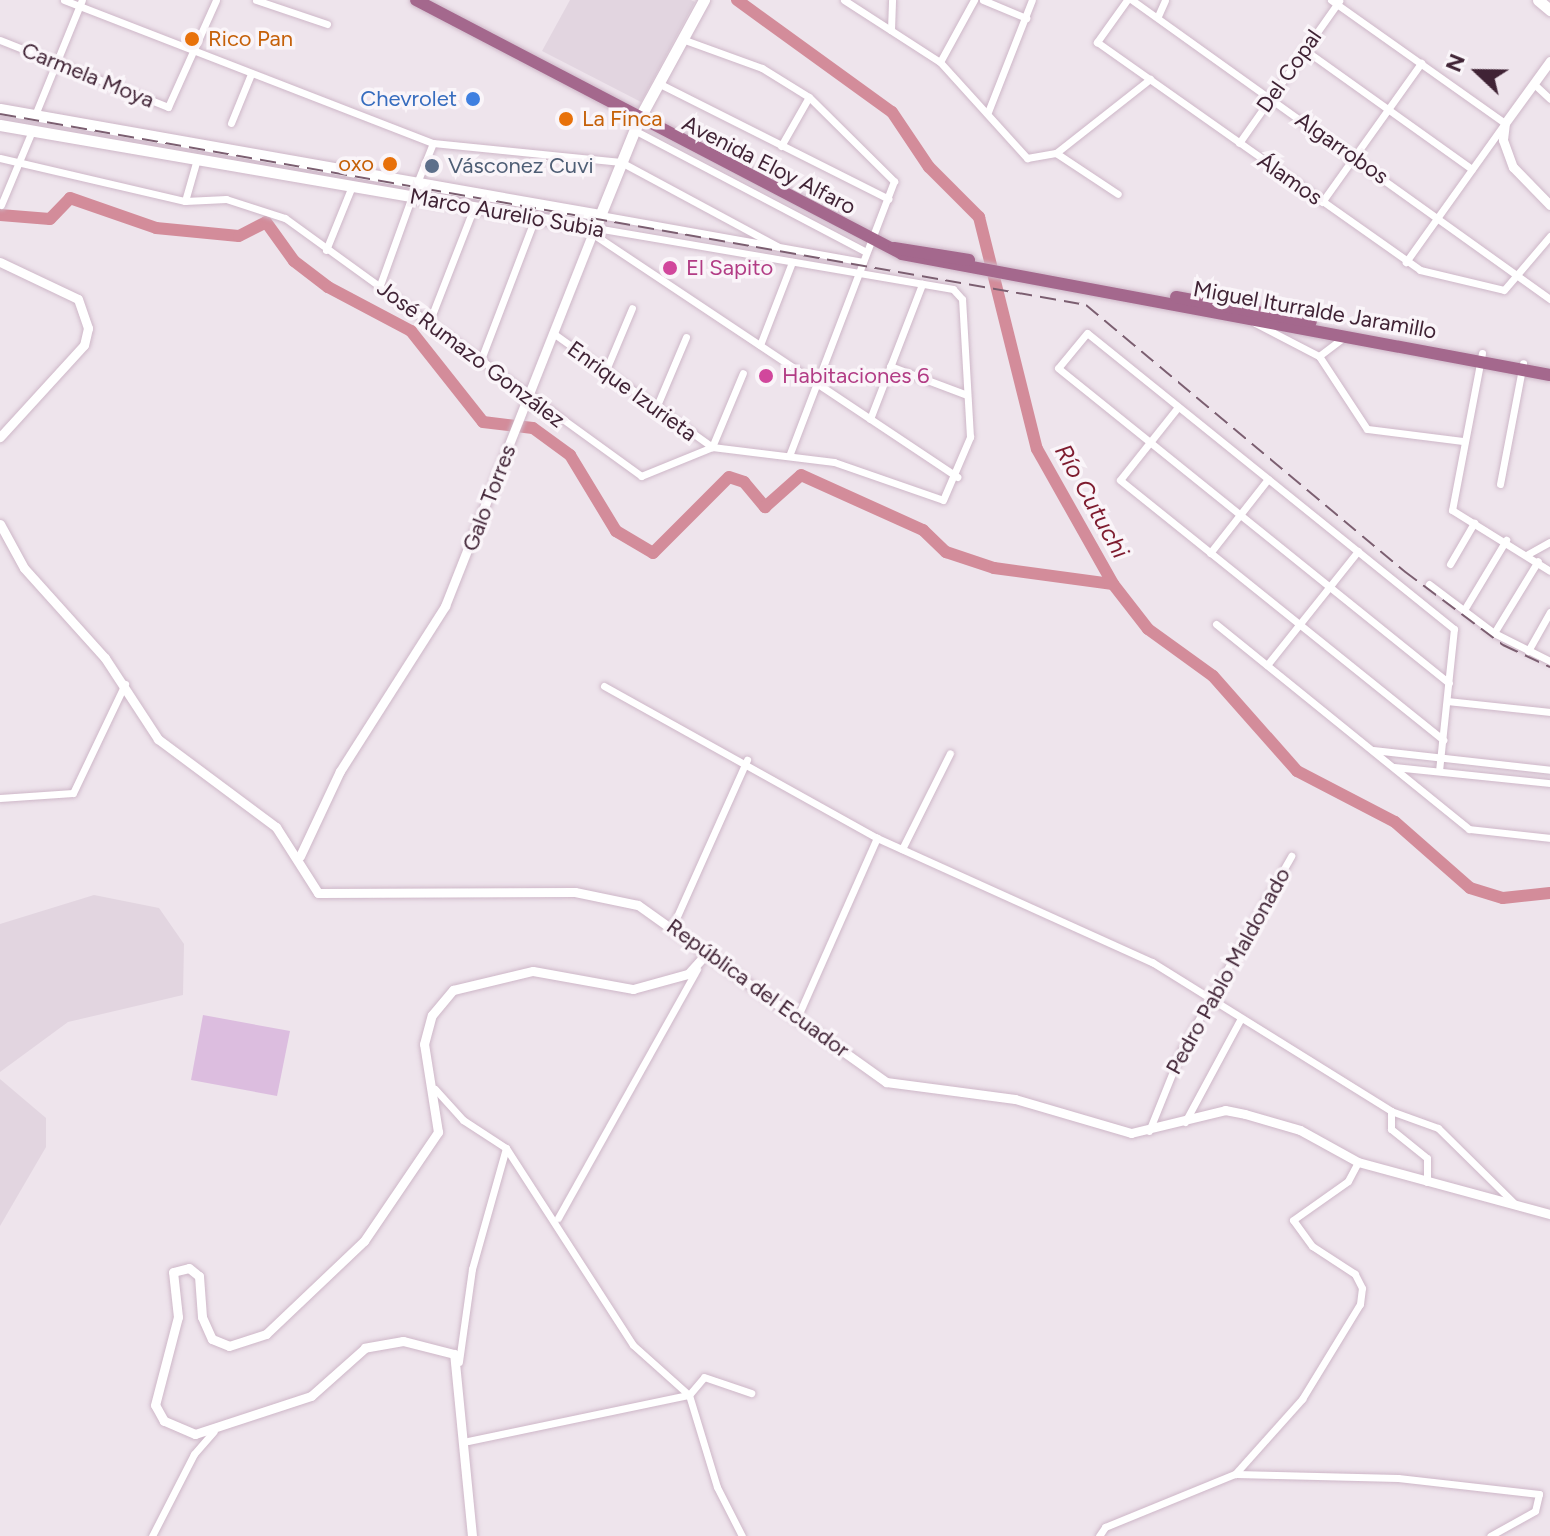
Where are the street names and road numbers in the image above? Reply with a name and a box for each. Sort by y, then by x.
street label: Del Copal [1251,24,1327,118]
street label: Carmela Moya [18,36,158,114]
street label: Algarrobos [1290,106,1394,190]
street label: Avenida Eloy Alfaro [678,110,860,220]
street label: Álamos [1253,147,1327,211]
street label: Marco Aurelio Subia [408,183,606,243]
street label: José Rumazo González [372,275,570,433]
street label: Miguel Iturralde Jaramillo [1191,276,1439,344]
street label: Enrique Izurieta [562,335,702,447]
street label: Galo Torres [457,441,521,555]
street label: Pedro Pablo Maldonado [1160,863,1296,1079]
street label: República del Ecuador [662,913,854,1063]

